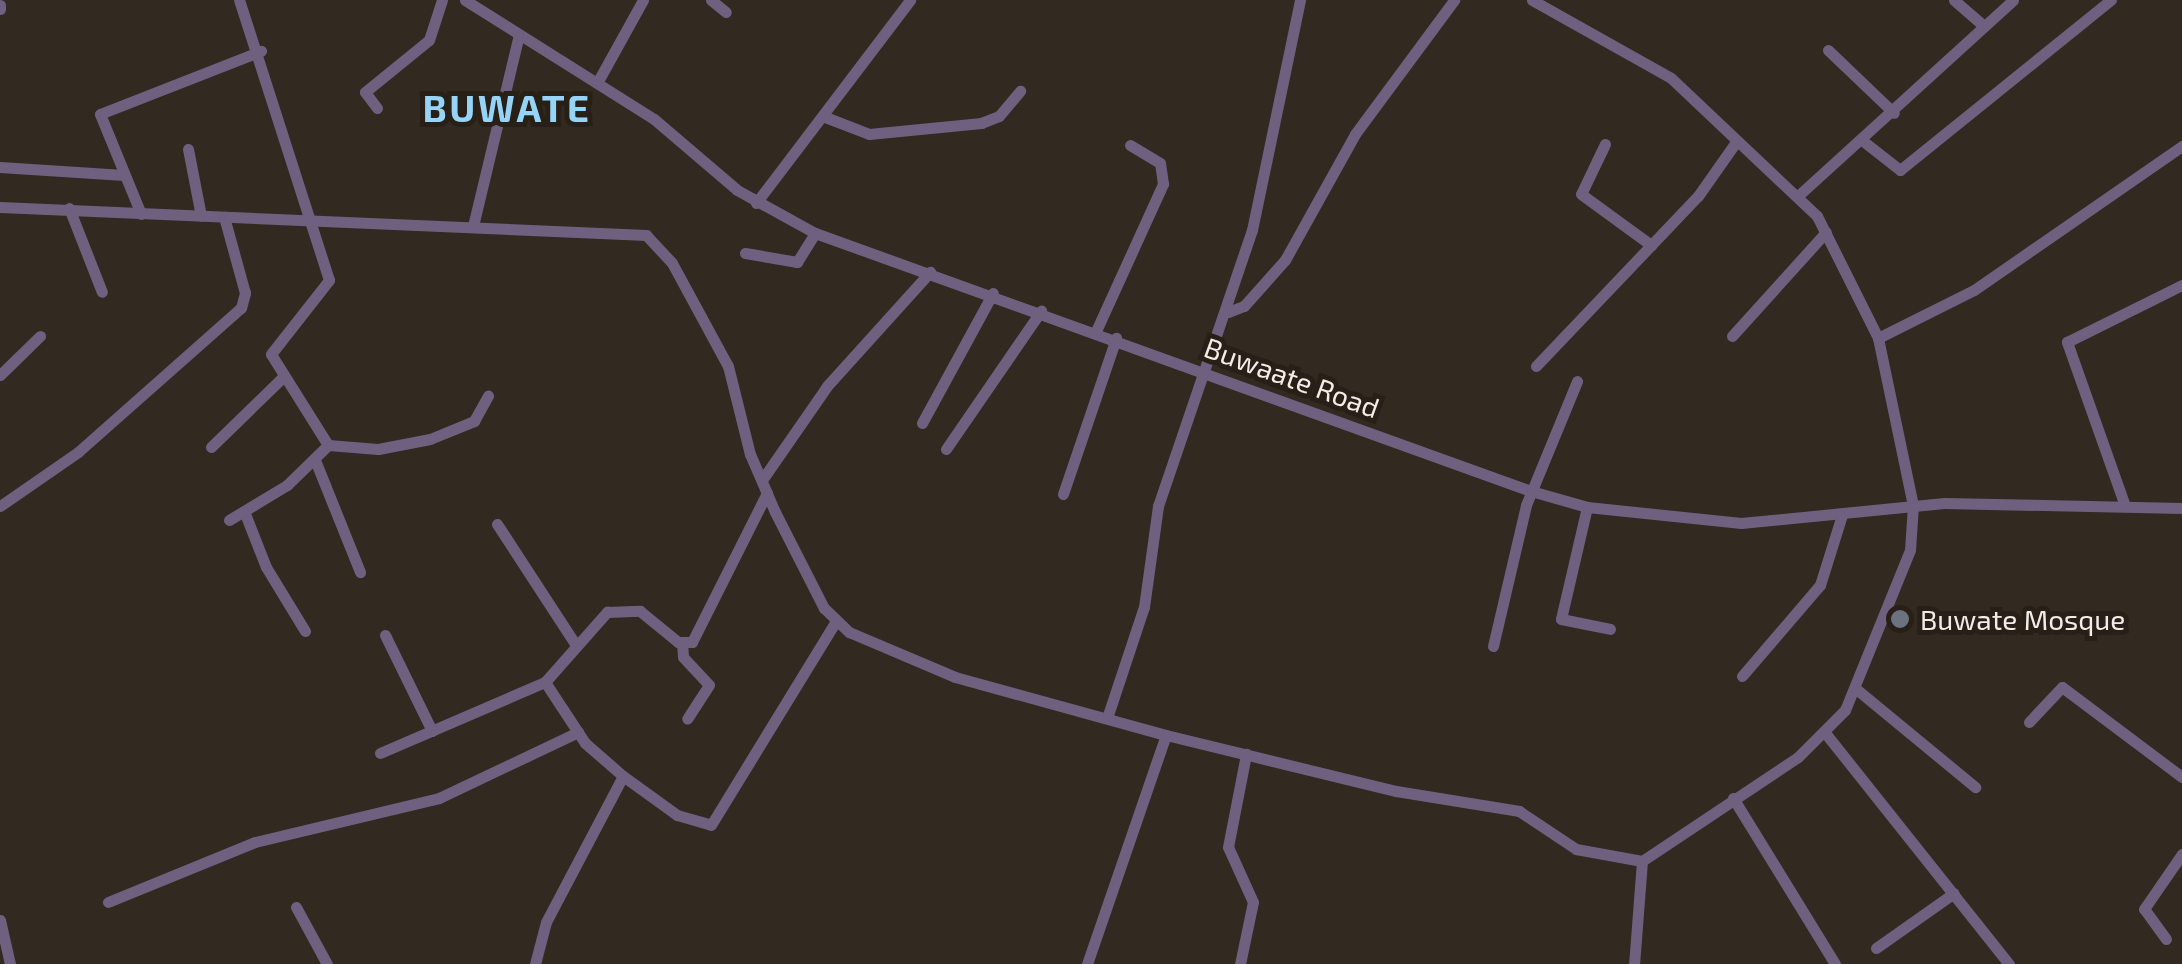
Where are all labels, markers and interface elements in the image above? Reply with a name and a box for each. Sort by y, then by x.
district label: BUWATE [422,85,592,131]
street label: Buwaate Road [1200,330,1384,424]
place label: Buwate Mosque [1920,602,2125,636]
marker: Buwate Mosque [1889,608,1911,630]

